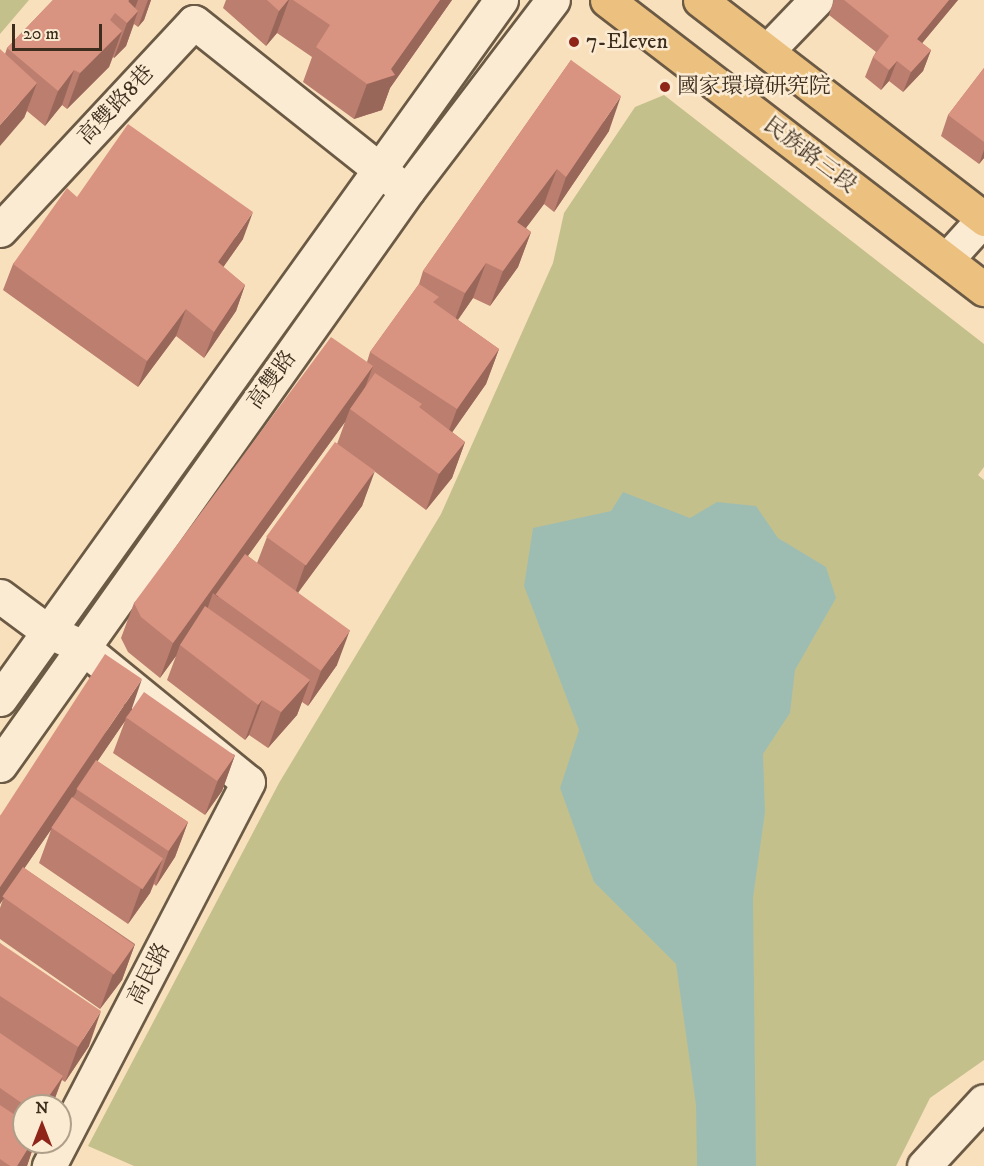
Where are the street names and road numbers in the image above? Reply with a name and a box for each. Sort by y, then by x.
street label: 高雙路8巷 [73,60,159,150]
street label: 民族路三段 [758,111,862,199]
street label: 高雙路 [242,346,302,414]
street label: 高民路 [122,939,176,1009]

